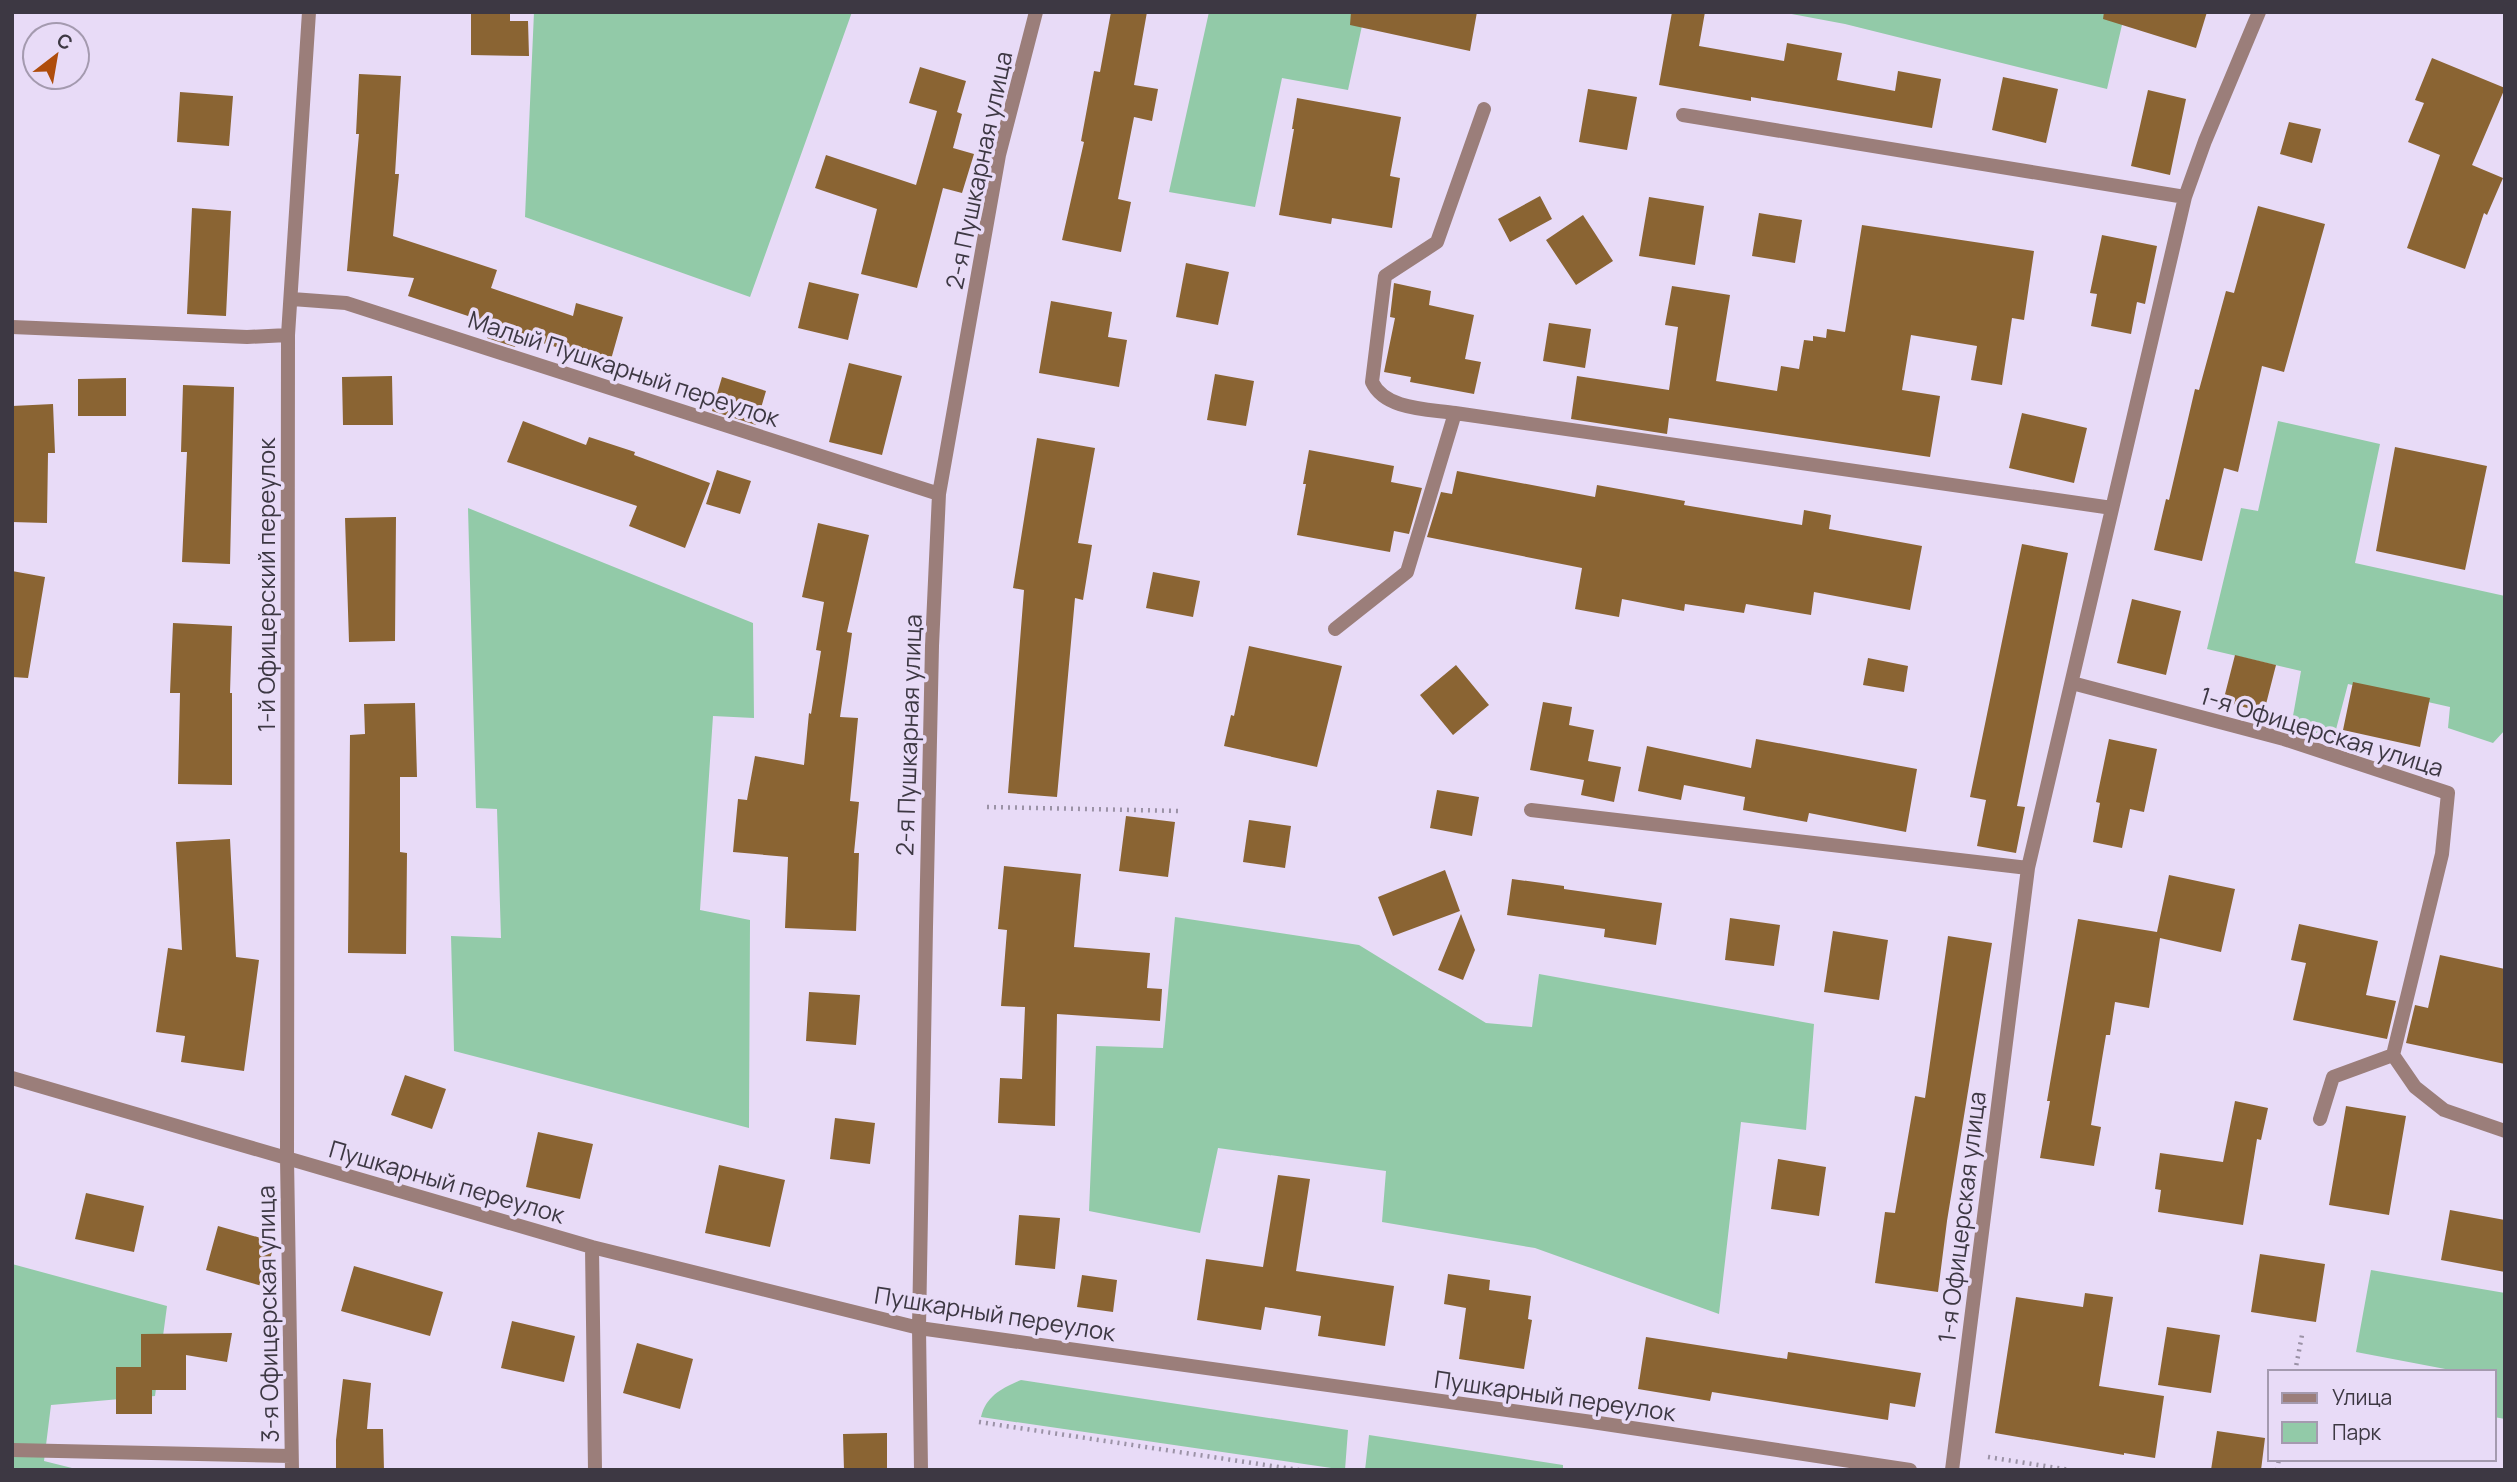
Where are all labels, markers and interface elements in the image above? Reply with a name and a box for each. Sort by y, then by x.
north arrow [21,21,91,91]
text: С [52,27,77,56]
street label: 2-я Пушкарная улица [937,48,1019,292]
street label: Малый Пушкарный переулок [464,302,785,434]
street label: 1-й Офицерский переулок [249,437,282,732]
street label: 2-я Пушкарная улица [887,613,929,857]
street label: 1-я Офицерская улица [2196,678,2448,784]
street label: 1-я Офицерская улица [1929,1089,1993,1345]
street label: Пушкарный переулок [325,1132,570,1231]
street label: 3-я Офицерская улица [248,1185,286,1443]
street label: Пушкарный переулок [872,1278,1119,1349]
street label: Пушкарный переулок [1432,1362,1679,1428]
legend [2268,1370,2496,1461]
text: Улица [2332,1383,2392,1411]
text: Парк [2332,1418,2382,1446]

